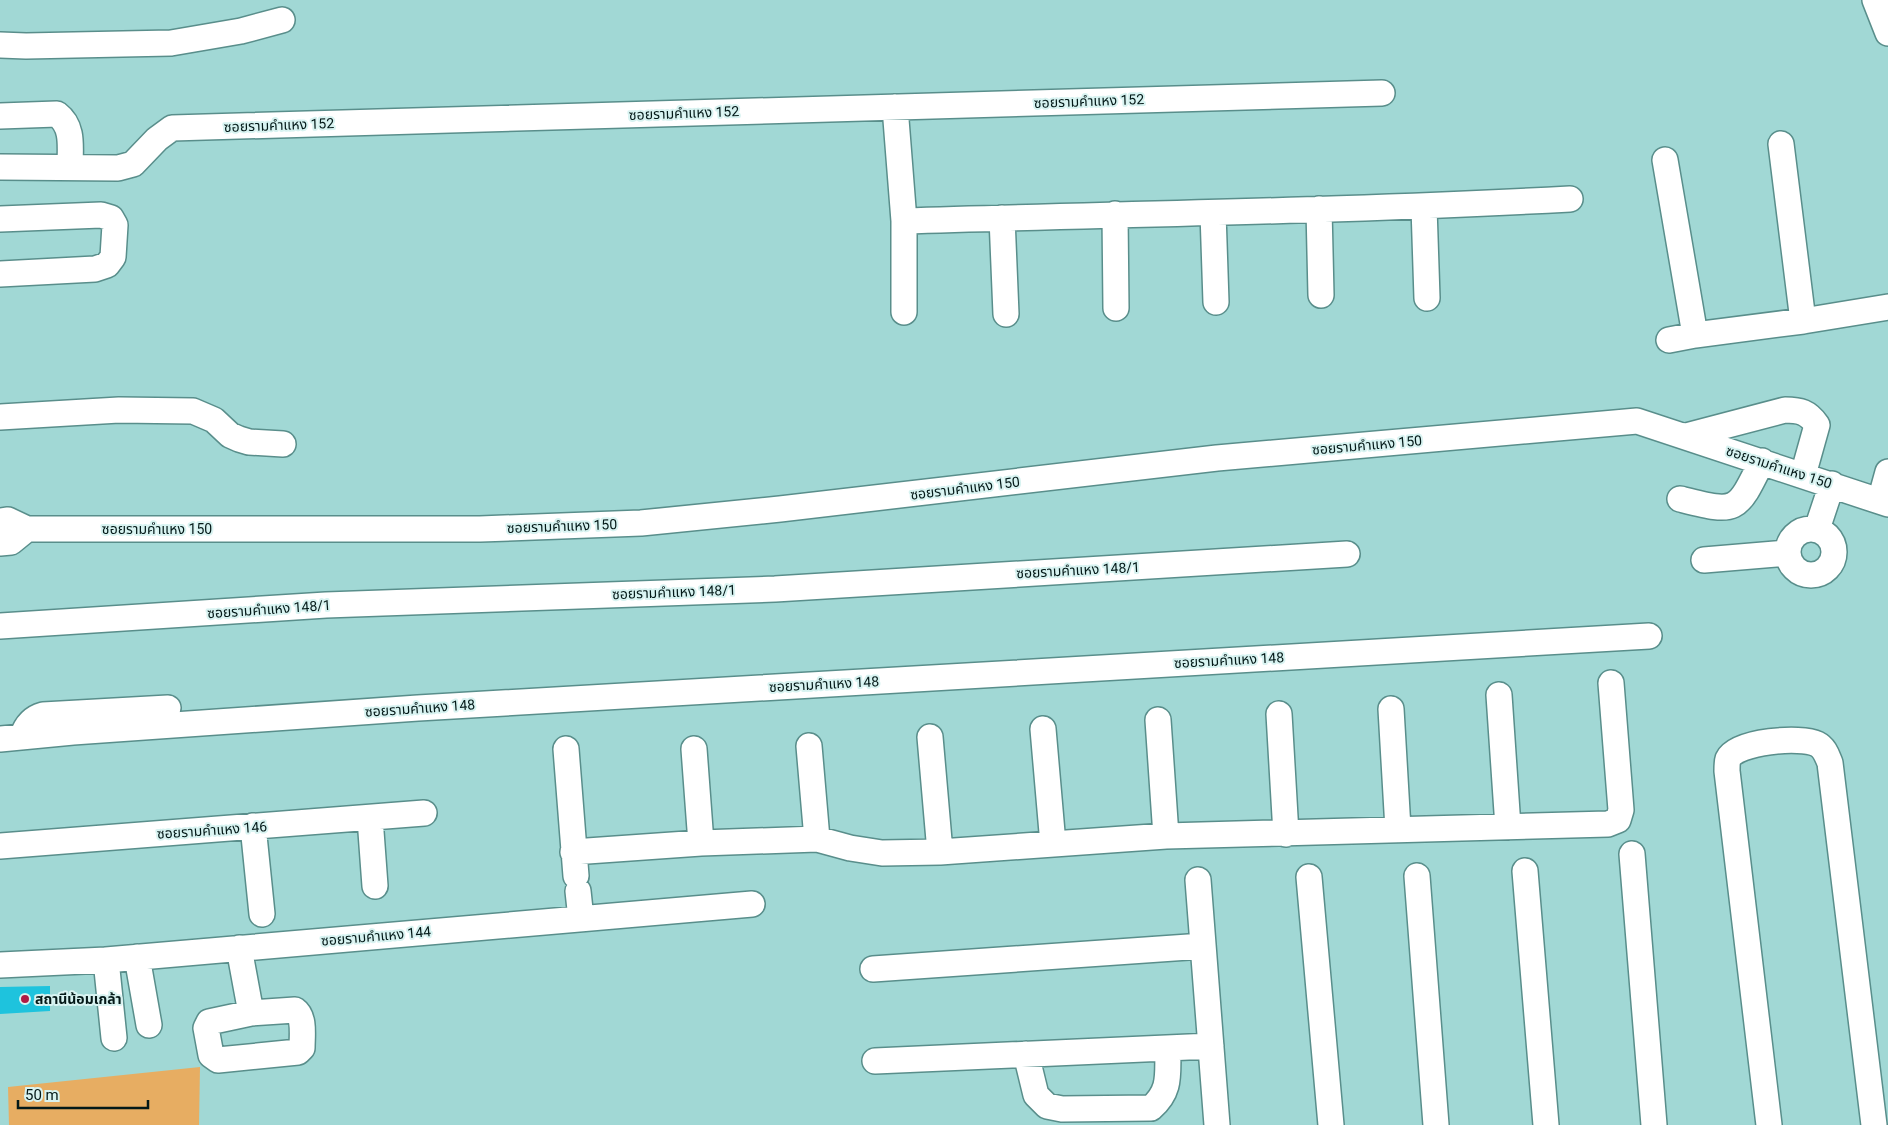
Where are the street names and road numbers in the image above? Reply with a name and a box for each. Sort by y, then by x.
street label: ซอยรามคำแหง 152 [1034,91,1145,111]
street label: ซอยรามคำแหง 152 [629,103,740,123]
street label: ซอยรามคำแหง 152 [224,115,335,135]
street label: ซอยรามคำแหง 150 [1311,432,1423,458]
street label: ซอยรามคำแหง 150 [1724,442,1834,492]
street label: ซอยรามคำแหง 150 [909,473,1021,503]
street label: ซอยรามคำแหง 150 [507,516,618,536]
street label: ซอยรามคำแหง 150 [102,521,212,537]
street label: ซอยรามคำแหง 148/1 [1016,559,1140,581]
street label: ซอยรามคำแหง 148/1 [612,582,736,602]
street label: ซอยรามคำแหง 148/1 [207,597,331,621]
street label: ซอยรามคำแหง 148 [1174,649,1285,671]
street label: ซอยรามคำแหง 148 [769,673,880,695]
street label: ซอยรามคำแหง 148 [364,696,476,720]
street label: ซอยรามคำแหง 146 [156,818,268,842]
street label: ซอยรามคำแหง 144 [320,923,432,949]

